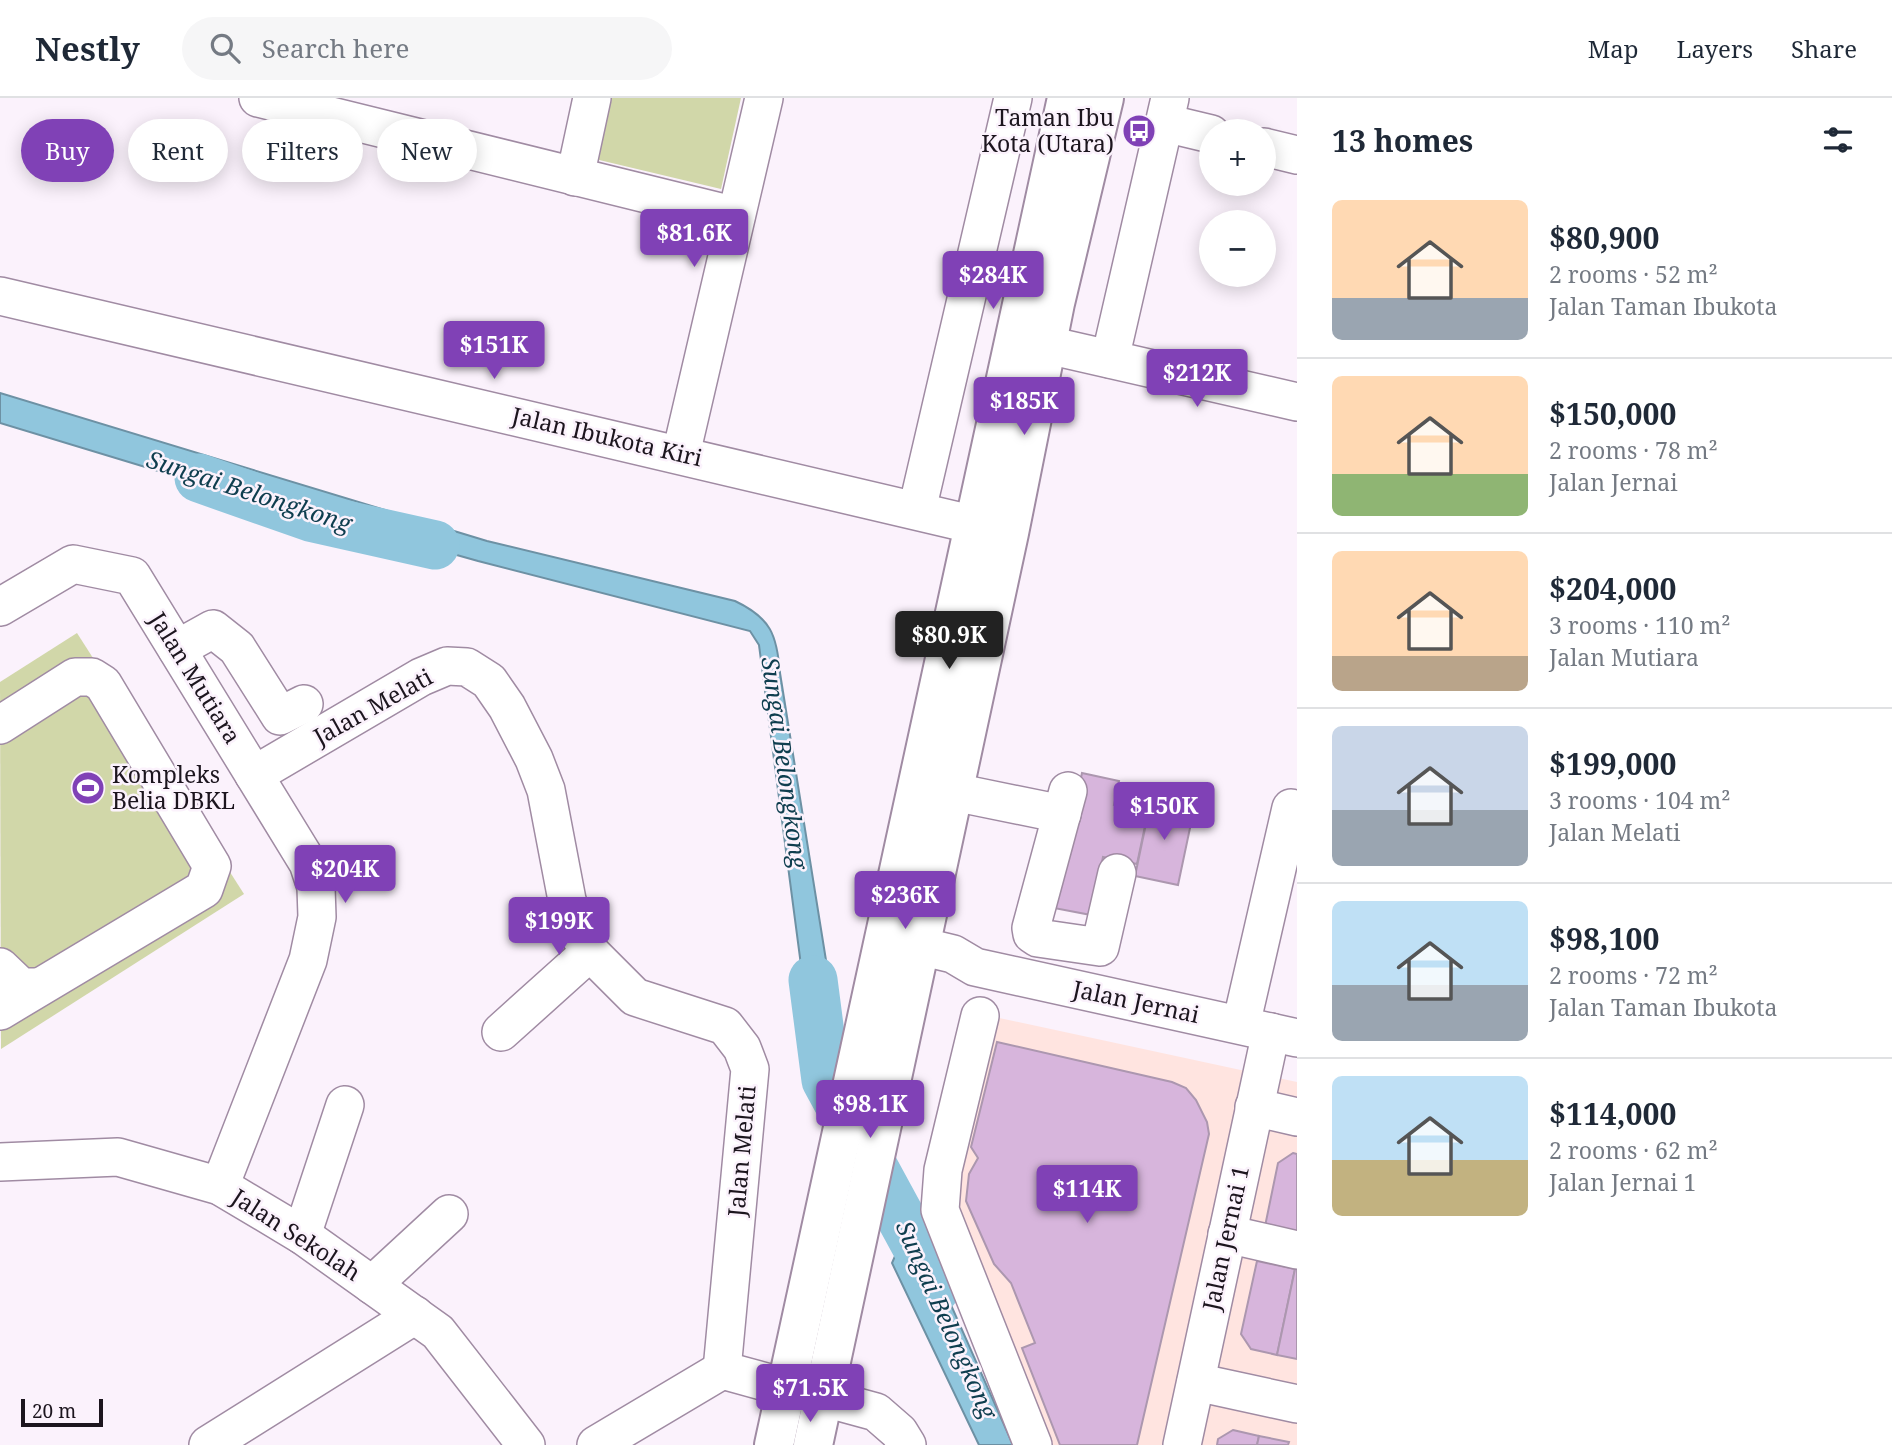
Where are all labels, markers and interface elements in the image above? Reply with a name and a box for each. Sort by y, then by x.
search box [182,17,672,80]
text: Nestly [35,26,140,71]
icon: search [206,29,244,67]
text: Search here [262,30,409,66]
text: Map [1588,32,1639,65]
text: Layers [1677,32,1753,65]
text: Share [1791,32,1857,65]
place label: Taman Ibu Kota (Utara) [981,101,1114,159]
bus stop icon: Taman Ibu Kota (Utara) [1120,112,1158,150]
chip: Buy [21,119,114,182]
chip: Rent [128,119,228,182]
chip: Filters [242,119,363,182]
chip: New [377,119,477,182]
map controls [1199,119,1276,287]
button: + [1199,119,1276,196]
text: 13 homes [1332,120,1473,161]
icon: filters [1819,121,1857,159]
pin: $81.6K [637,209,751,269]
button: − [1199,210,1276,287]
text: $81.6K [656,216,732,248]
text: $80,900 [1549,217,1660,258]
icon: home [1388,228,1472,312]
pin: $284K [944,252,1042,311]
text: $284K [959,258,1027,290]
text: 2 rooms · 52 m² [1549,258,1718,290]
text: Jalan Taman Ibukota [1549,290,1777,322]
pin: $151K [445,322,543,381]
text: $151K [460,328,528,360]
pin: $212K [1148,350,1246,409]
text: $212K [1163,356,1231,388]
pin: $185K [975,378,1073,437]
text: $185K [990,384,1058,416]
text: $150,000 [1549,393,1676,434]
street label: Jalan Ibukota Kiri [508,398,706,474]
icon: home [1388,404,1472,488]
text: 2 rooms · 78 m² [1549,434,1718,466]
water label: Sungai Belongkong [143,442,358,540]
text: Jalan Jernai [1549,466,1678,498]
text: $204,000 [1549,568,1676,609]
icon: home [1388,579,1472,663]
street label: Jalan Mutiara [142,605,249,750]
text: 3 rooms · 110 m² [1549,609,1731,641]
pin: $80.9K [892,612,1006,671]
text: $80.9K [911,618,987,650]
text: Jalan Mutiara [1549,641,1699,673]
water label: Sungai Belongkong [754,655,817,872]
street label: Jalan Melati [306,660,438,752]
text: $199,000 [1549,743,1676,784]
icon: home [1388,754,1472,838]
place label: Kompleks Belia DBKL [112,758,235,816]
sports icon: Kompleks Belia DBKL [69,769,107,807]
pin: $150K [1115,782,1213,842]
text: 3 rooms · 104 m² [1549,784,1731,816]
text: $150K [1130,789,1198,821]
text: Jalan Melati [1549,816,1680,848]
pin: $204K [296,846,394,905]
text: $204K [311,852,379,884]
pin: $236K [856,872,954,931]
text: $236K [871,878,939,910]
pin: $199K [510,898,608,957]
text: $199K [525,904,593,936]
text: $98,100 [1549,918,1660,959]
icon: home [1388,929,1472,1013]
text: 2 rooms · 72 m² [1549,959,1718,991]
street label: Jalan Jernai [1069,972,1203,1030]
text: Jalan Taman Ibukota [1549,991,1777,1023]
pin: $98.1K [813,1080,927,1140]
street label: Jalan Melati [719,1083,763,1219]
text: $98.1K [832,1087,908,1119]
text: $114,000 [1549,1093,1676,1134]
icon: home [1388,1104,1472,1188]
text: 2 rooms · 62 m² [1549,1134,1718,1166]
street label: Jalan Jernai 1 [1194,1162,1256,1314]
pin: $114K [1038,1166,1136,1225]
text: Jalan Jernai 1 [1549,1166,1696,1198]
text: $114K [1053,1172,1121,1204]
street label: Jalan Sekolah [225,1180,367,1288]
water label: Sungai Belongkong [889,1215,1007,1425]
pin: $71.5K [753,1364,867,1424]
text: $71.5K [772,1371,848,1403]
scale bar [21,1396,103,1428]
text: 20 m [32,1398,76,1424]

